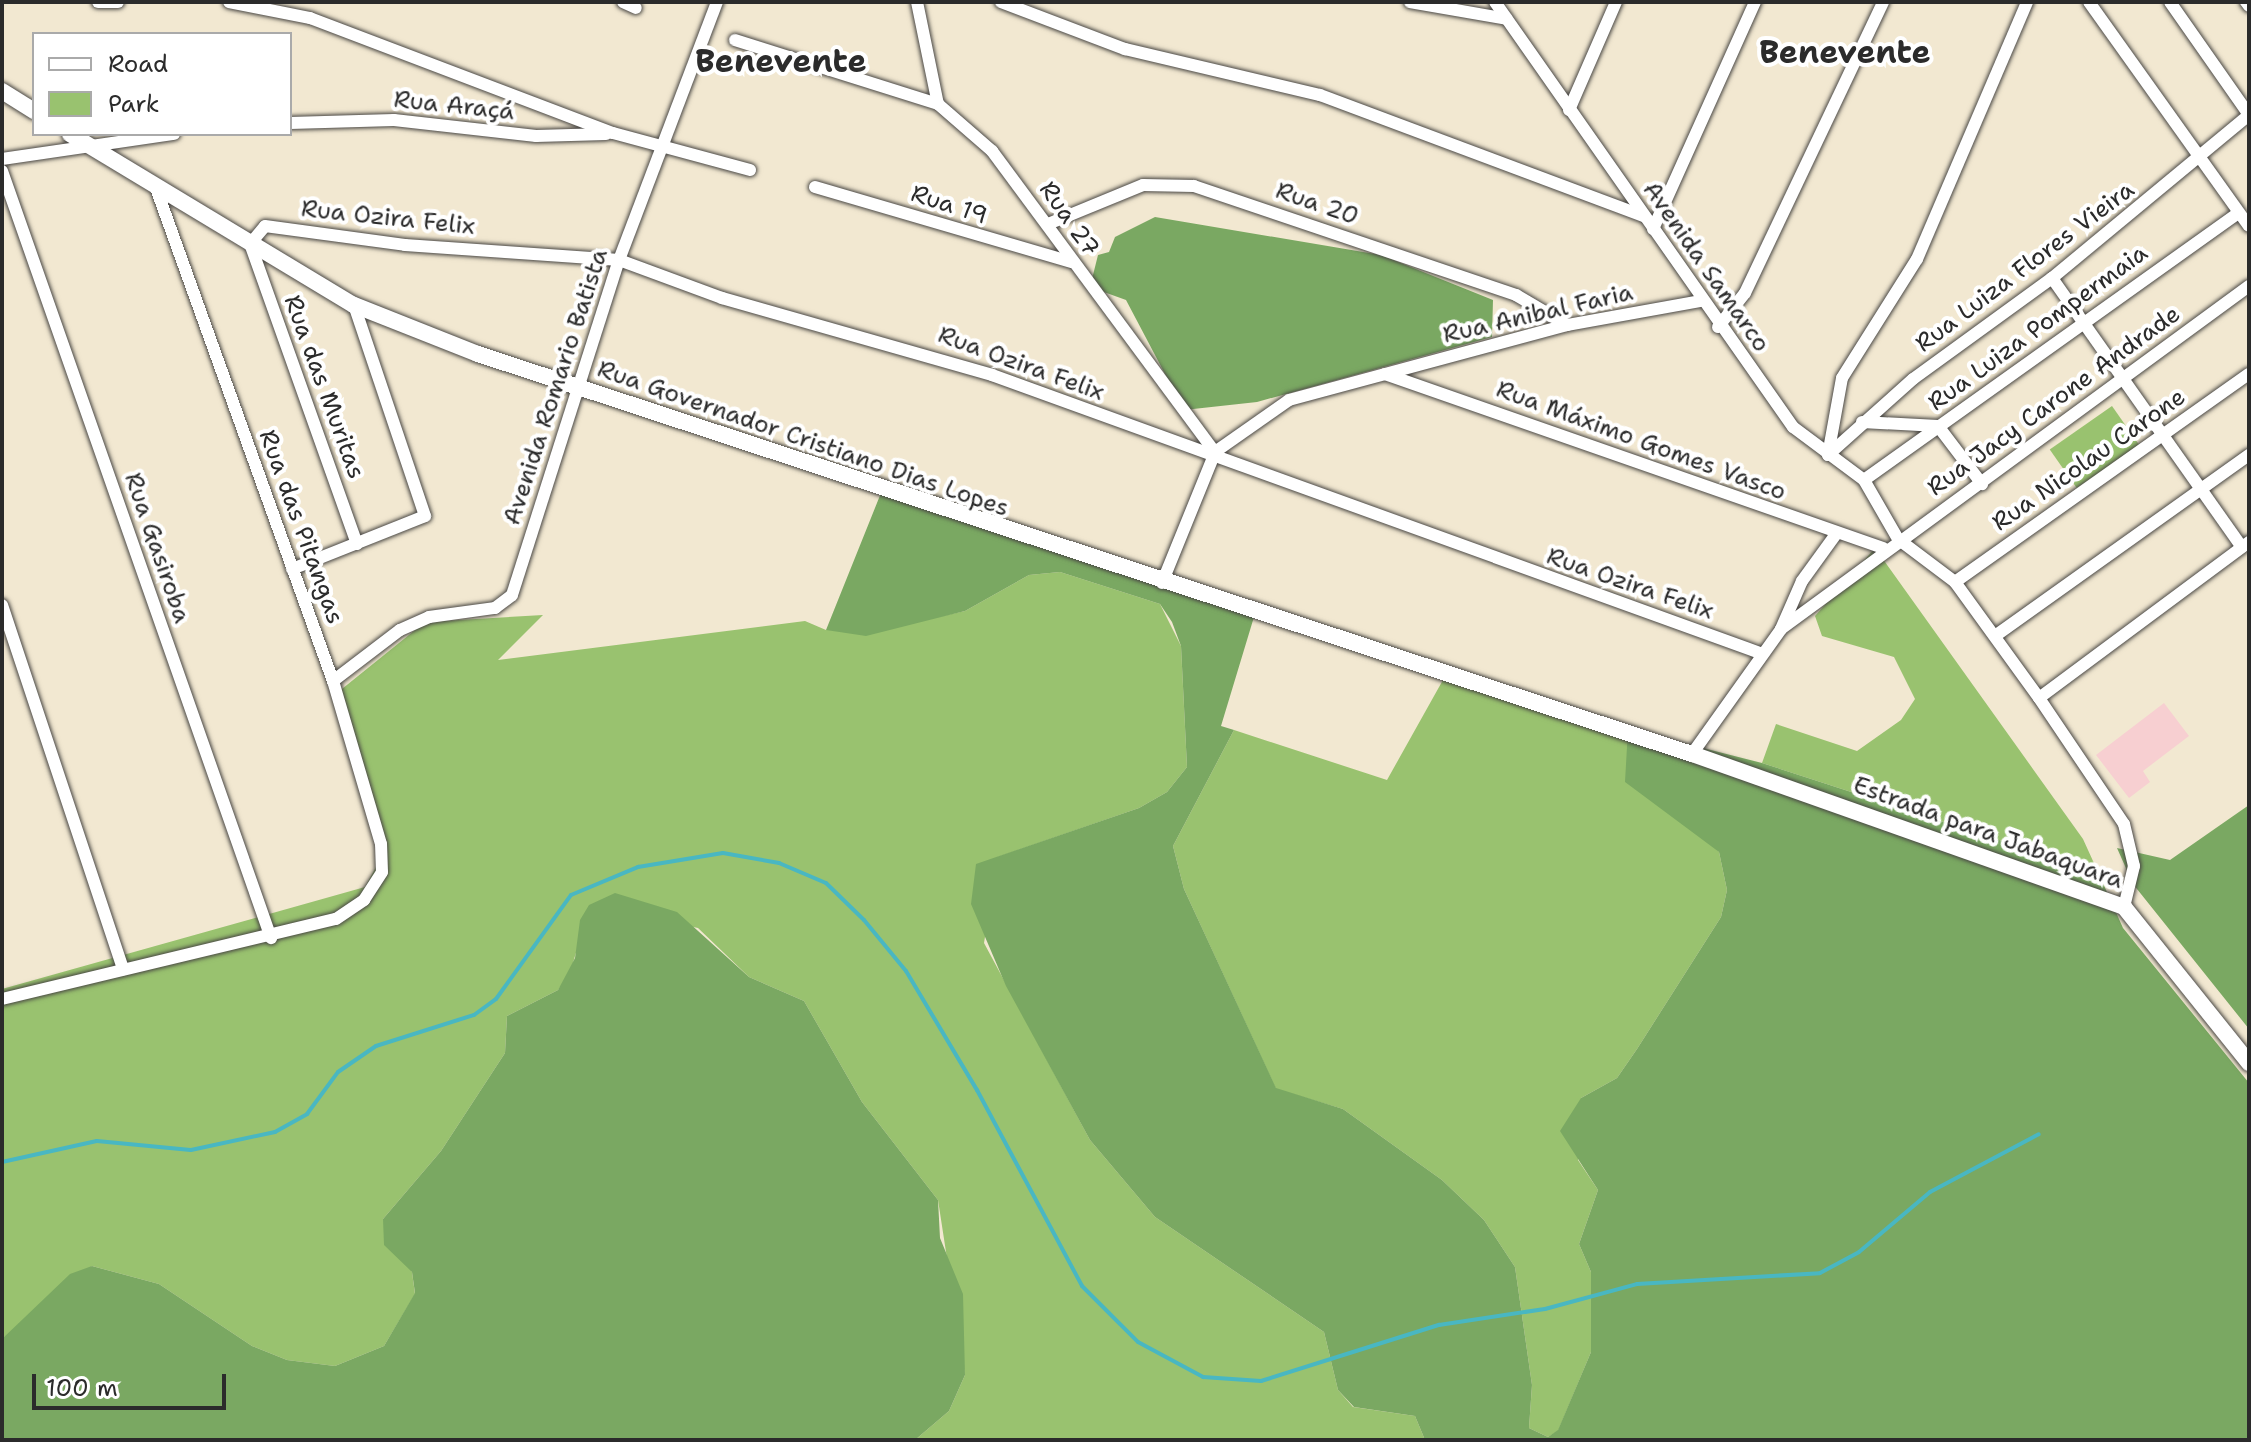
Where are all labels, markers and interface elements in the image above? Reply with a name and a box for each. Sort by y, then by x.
legend [32,32,292,136]
district label: Benevente [1759,33,1931,71]
district label: Benevente [695,42,867,80]
text: Road [108,48,168,80]
street label: Rua Araçá [392,85,516,127]
text: Park [108,88,160,120]
street label: Rua Luiza Flores Vieira [1910,175,2140,359]
street label: Rua 27 [1033,176,1105,262]
street label: Rua 20 [1272,176,1362,232]
street label: Avenida Samarco [1636,176,1776,358]
street label: Rua 19 [907,179,991,231]
street label: Rua Ozira Felix [300,195,476,241]
street label: Rua Luiza Pompermaia [1923,239,2153,417]
street label: Avenida Romario Batista [498,245,614,529]
street label: Rua Anibal Faria [1440,278,1636,350]
street label: Rua das Muritas [277,291,371,483]
street label: Rua Jacy Carone Andrade [1922,300,2186,502]
street label: Rua Ozira Felix [934,321,1108,407]
street label: Rua Governador Cristiano Dias Lopes [594,355,1012,523]
street label: Rua Máximo Gomes Vasco [1492,375,1790,507]
street label: Rua Nicolau Carone [1987,383,2191,537]
street label: Rua das Pitangas [253,426,349,628]
street label: Rua Gasiroba [118,469,196,627]
street label: Rua Ozira Felix [1543,542,1717,626]
street label: Estrada para Jabaquara [1849,771,2127,895]
scale bar [36,1358,230,1408]
text: 100 m [46,1372,118,1404]

